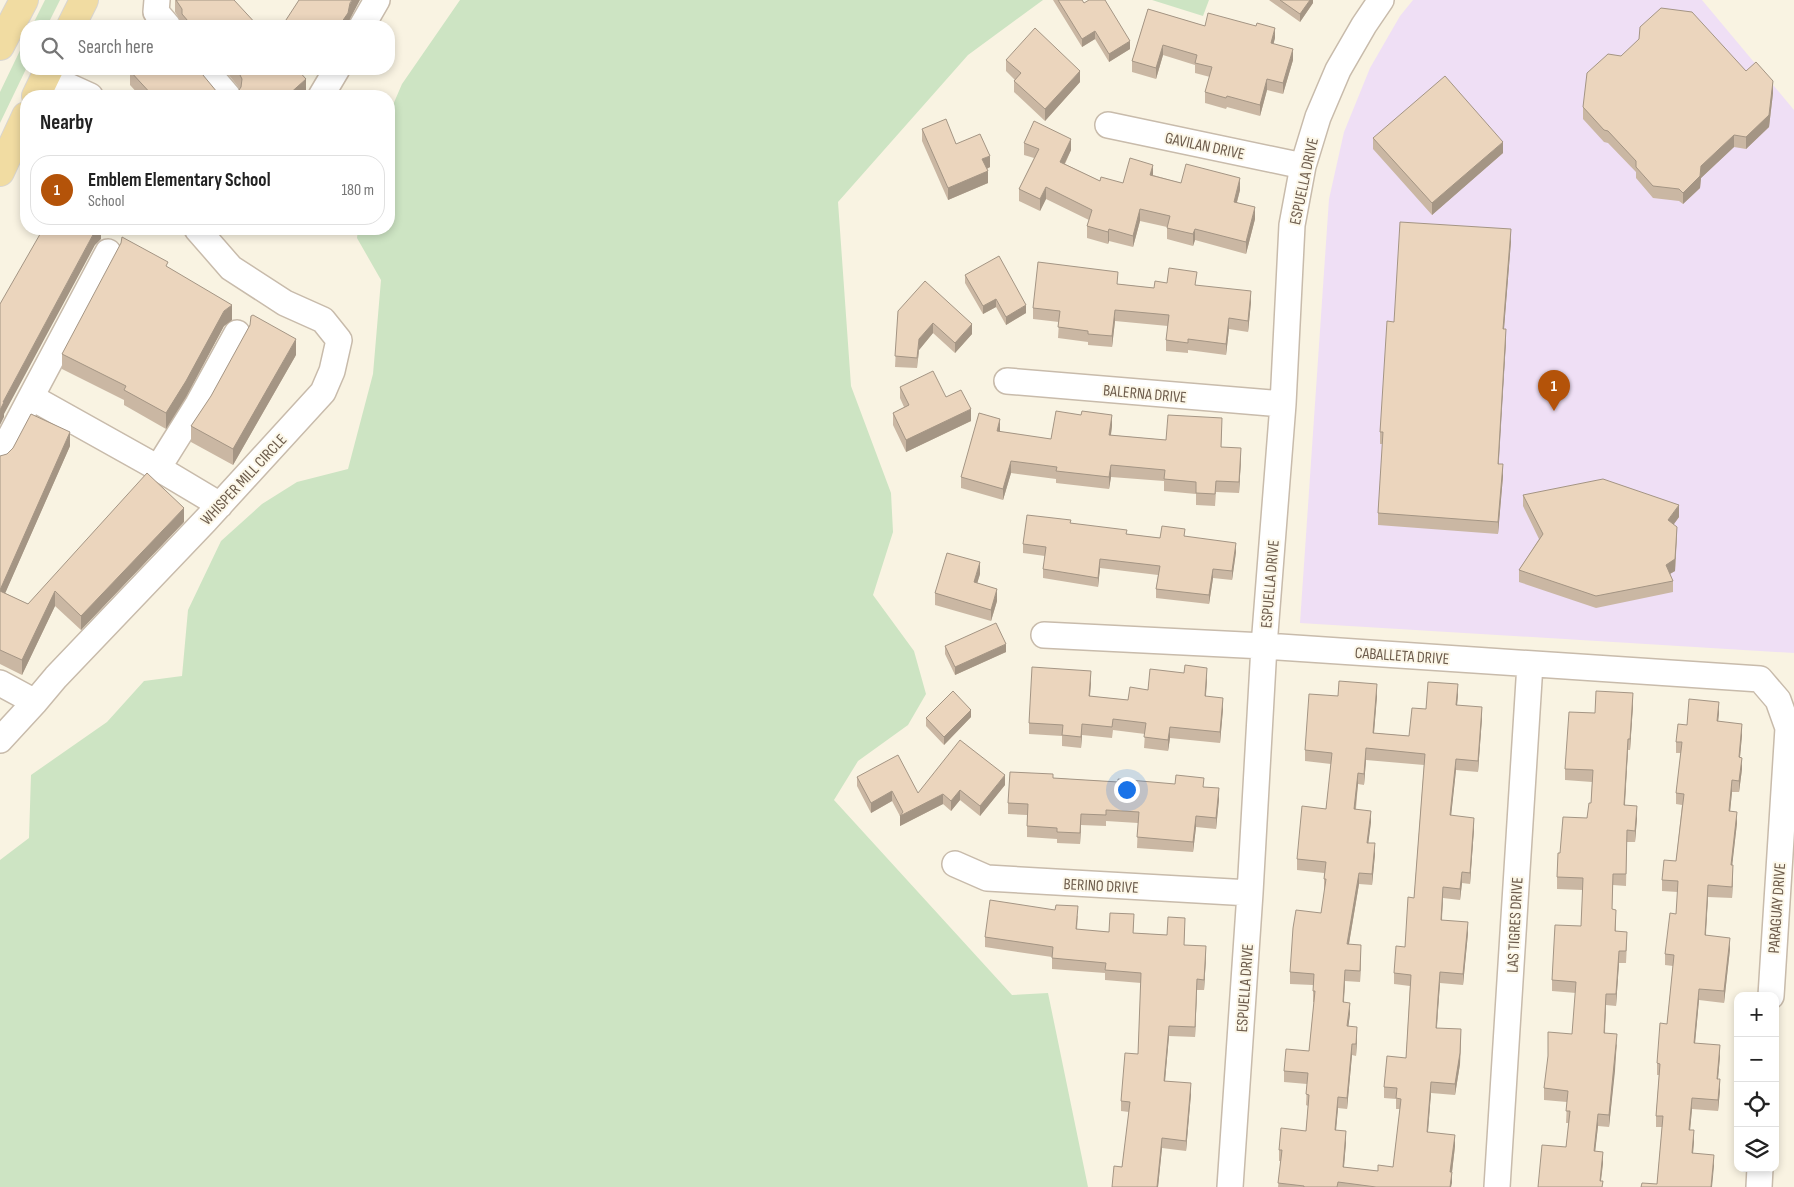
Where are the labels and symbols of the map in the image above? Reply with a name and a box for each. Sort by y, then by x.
street label: GAVILAN DRIVE [1163,129,1246,164]
street label: ESPUELLA DRIVE [1286,136,1323,227]
pin: 1 [1538,370,1570,411]
street label: BALERNA DRIVE [1102,381,1187,408]
street label: WHISPER MILL CIRCLE [197,431,291,529]
street label: ESPUELLA DRIVE [1257,539,1284,629]
street label: CABALLETA DRIVE [1354,644,1450,669]
your location [1114,777,1140,803]
street label: PARAGUAY DRIVE [1765,862,1790,954]
street label: BERINO DRIVE [1063,875,1139,898]
street label: LAS TIGRES DRIVE [1504,877,1527,973]
street label: ESPUELLA DRIVE [1233,943,1258,1033]

